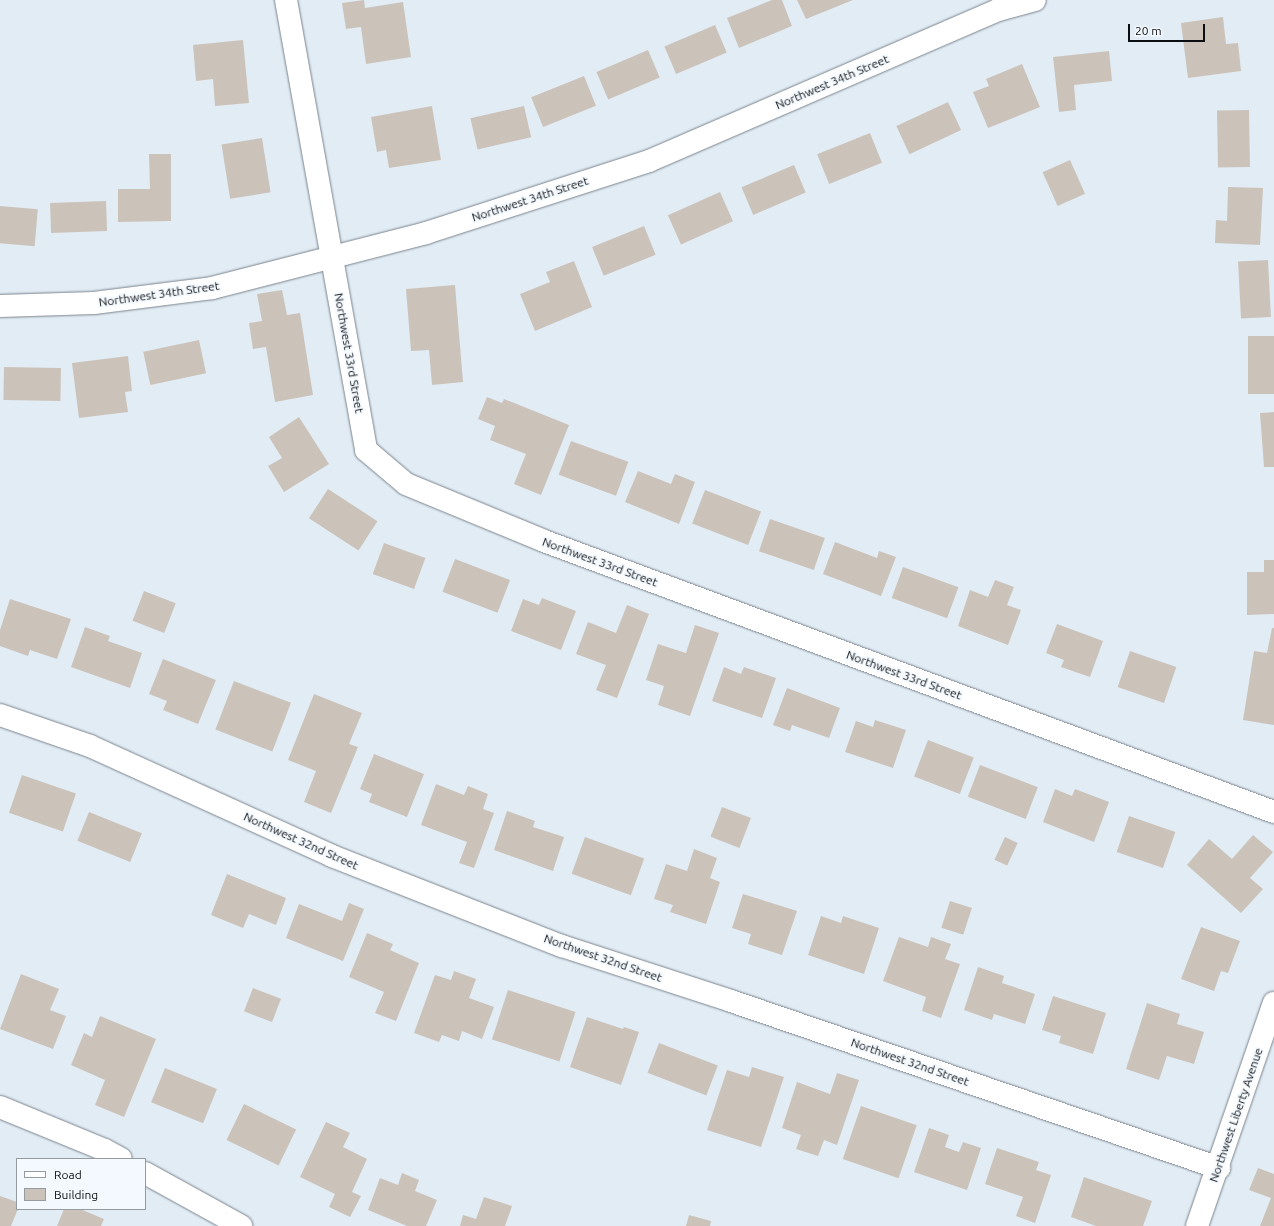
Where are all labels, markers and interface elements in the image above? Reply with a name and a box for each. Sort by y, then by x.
scale bar [1130,16,1207,42]
text: 20 m [1135,24,1162,37]
street label: Northwest 34th Street [773,52,891,112]
street label: Northwest 34th Street [470,173,590,225]
street label: Northwest 34th Street [98,278,220,310]
street label: Northwest 33rd Street [331,292,367,414]
street label: Northwest 33rd Street [540,534,660,590]
street label: Northwest 33rd Street [844,647,964,703]
street label: Northwest 32nd Street [241,809,361,873]
street label: Northwest 32nd Street [542,931,664,985]
street label: Northwest 32nd Street [849,1035,971,1089]
street label: Northwest Liberty Avenue [1206,1046,1266,1184]
legend [16,1158,146,1210]
text: Road [54,1168,82,1181]
text: Building [54,1188,98,1201]

